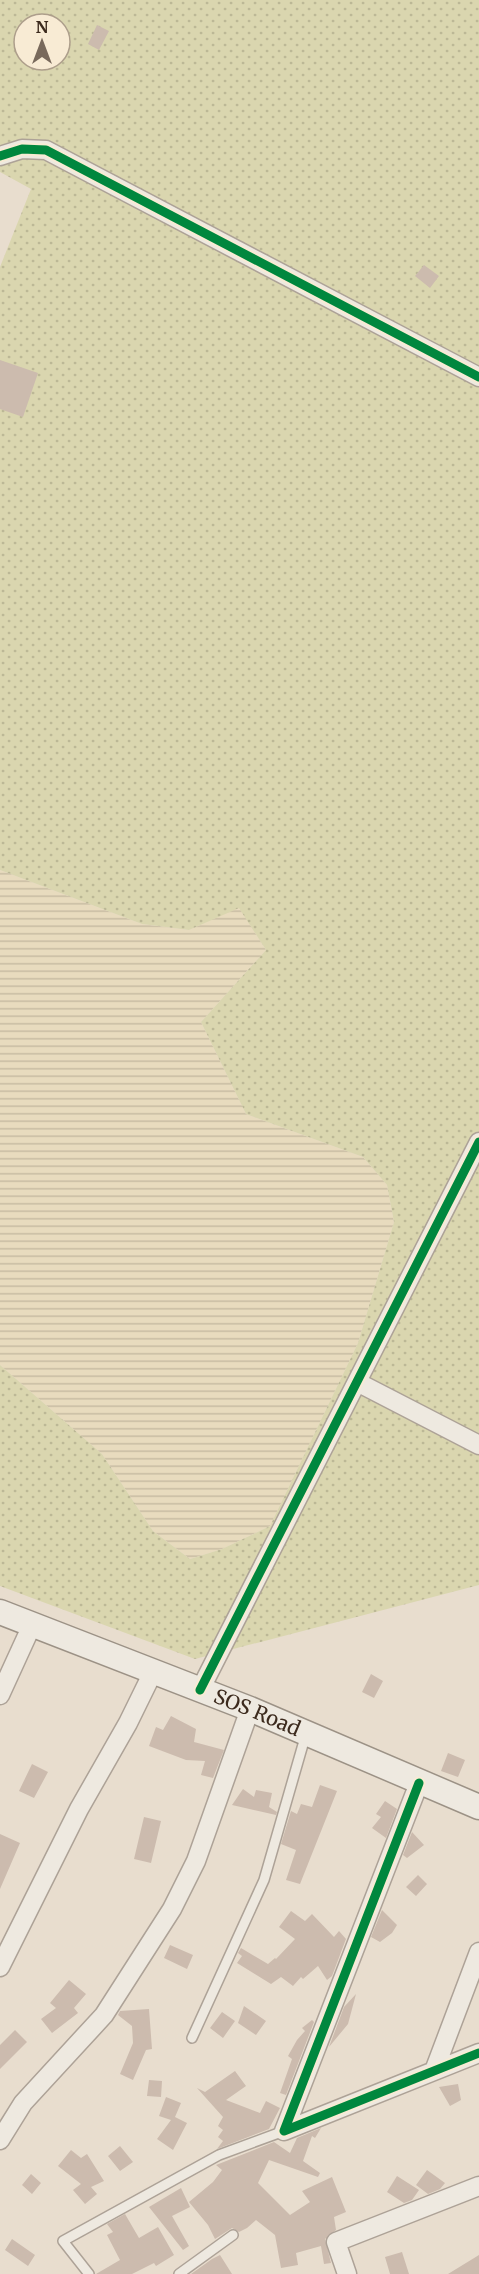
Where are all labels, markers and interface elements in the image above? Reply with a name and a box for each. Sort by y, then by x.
north arrow [12,12,72,72]
text: N [36,17,49,37]
street label: SOS Road [210,1683,304,1741]

